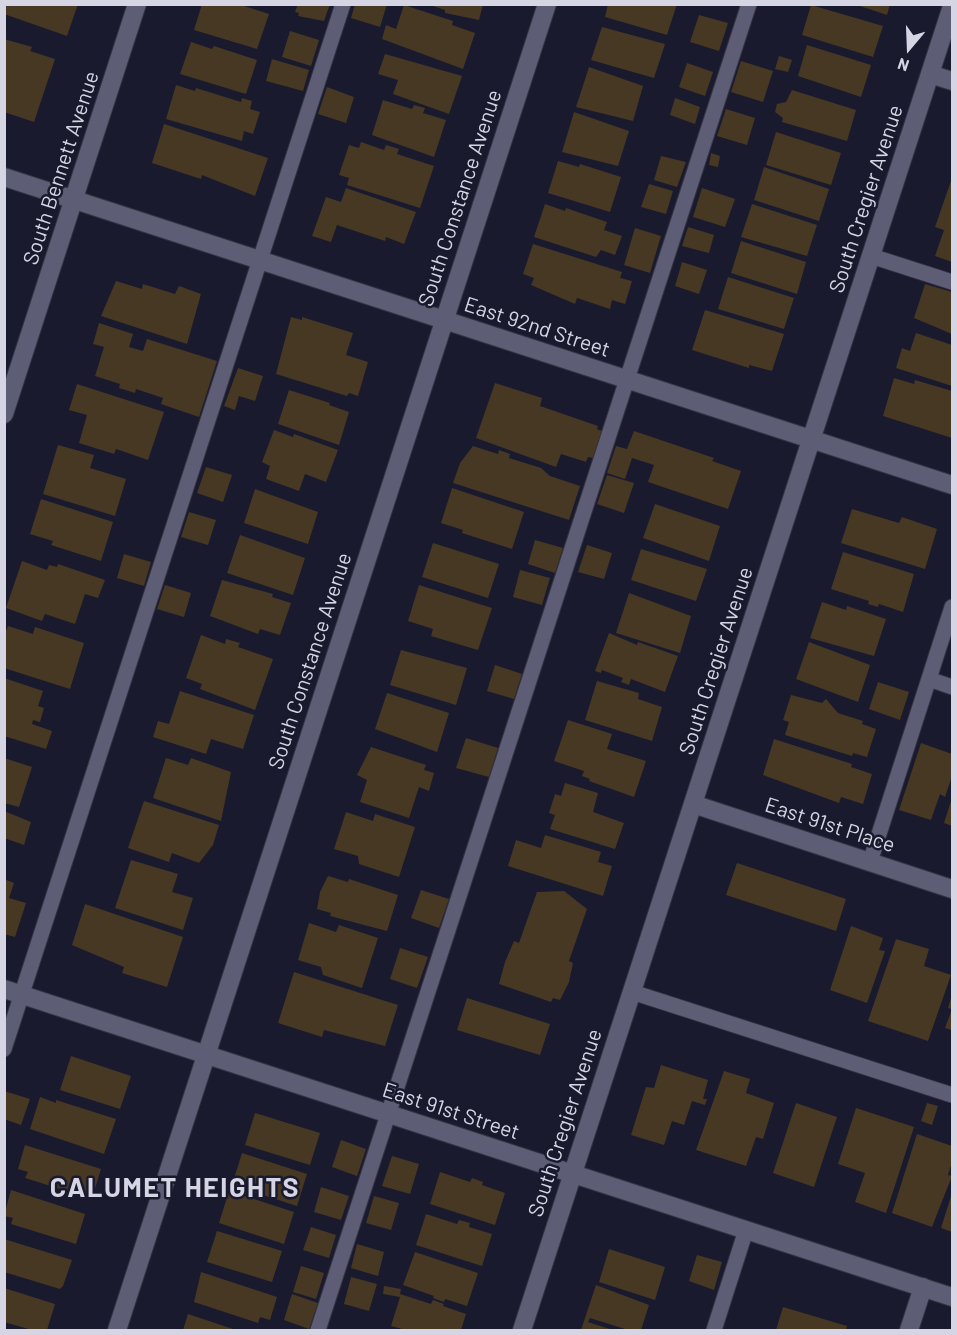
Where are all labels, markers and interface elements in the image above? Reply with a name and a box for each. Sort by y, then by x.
north arrow [879,18,939,78]
text: N [895,55,911,76]
street label: South Bennett Avenue [18,68,104,268]
street label: South Constance Avenue [413,87,507,309]
street label: South Cregier Avenue [824,102,908,296]
street label: East 92nd Street [461,292,613,362]
street label: South Constance Avenue [263,550,357,772]
street label: South Cregier Avenue [674,564,758,758]
street label: East 91st Place [762,792,898,858]
street label: South Cregier Avenue [523,1026,607,1220]
street label: East 91st Street [379,1077,523,1145]
district label: CALUMET HEIGHTS [50,1172,300,1204]

